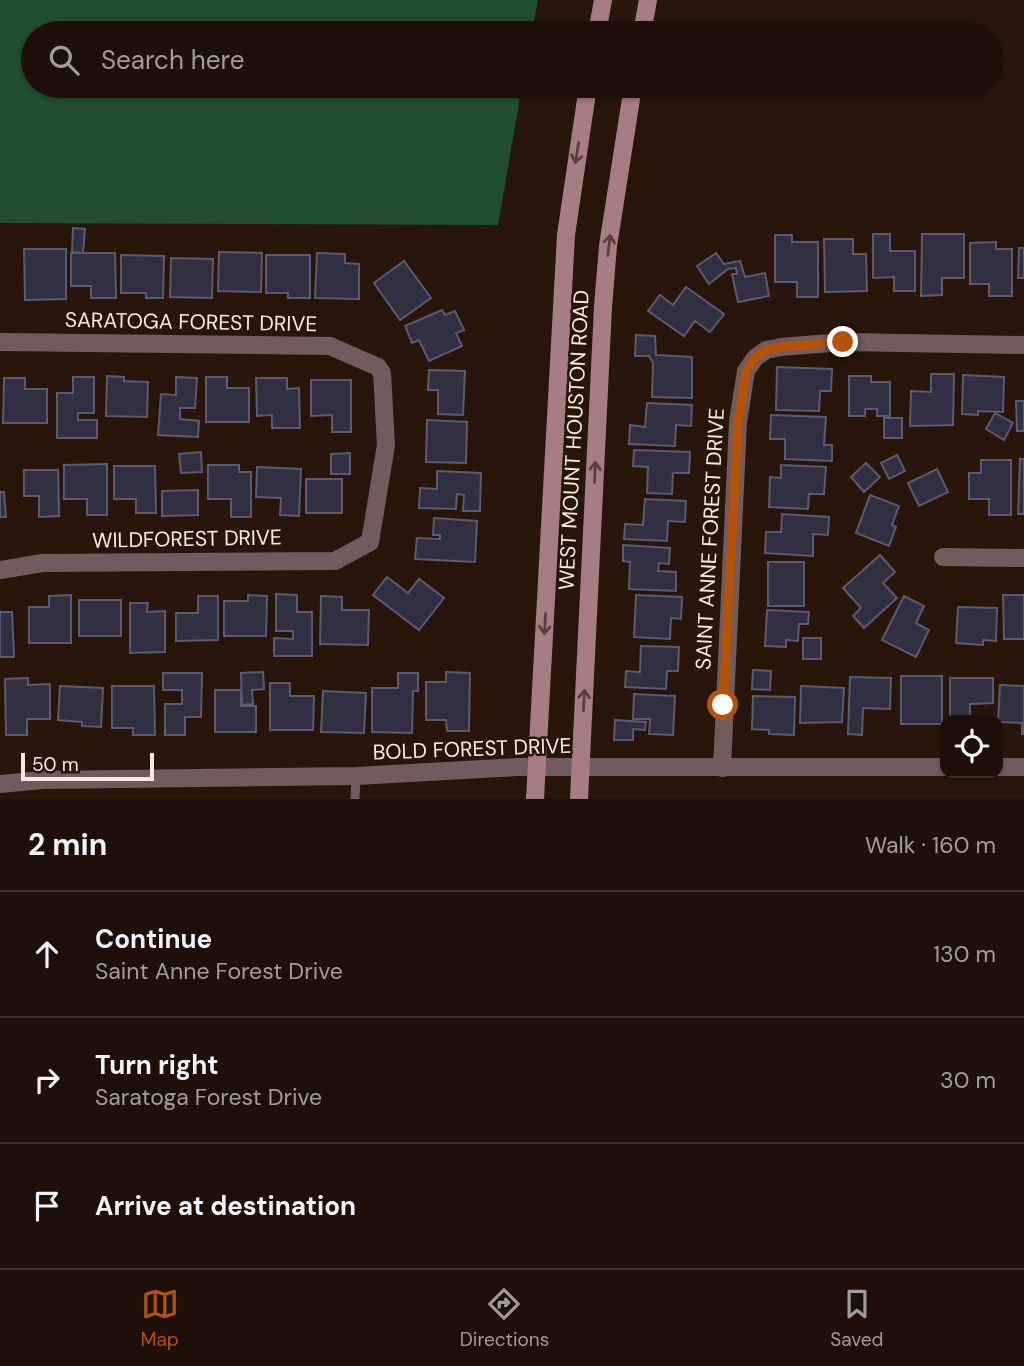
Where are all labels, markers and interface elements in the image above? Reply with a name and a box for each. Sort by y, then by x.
search box [21,21,1003,98]
icon: search [45,41,83,79]
text: Search here [101,43,244,77]
one-way arrow [570,141,583,164]
one-way arrow [602,234,615,257]
street label: WEST MOUNT HOUSTON ROAD [552,289,596,591]
street label: SARATOGA FOREST DRIVE [65,306,317,338]
route end [827,326,858,357]
street label: SAINT ANNE FOREST DRIVE [689,407,731,671]
one-way arrow [588,461,601,484]
street label: WILDFOREST DRIVE [92,523,282,555]
one-way arrow [538,612,551,635]
one-way arrow [577,688,590,711]
route start [707,689,738,720]
map controls [940,715,1003,778]
button: locate [940,715,1003,778]
street label: BOLD FOREST DRIVE [372,732,572,766]
scale bar [21,750,154,782]
text: 50 m [32,752,79,777]
text: 2 min [28,825,107,864]
text: Walk · 160 m [865,830,996,860]
text: Continue [95,922,212,956]
icon: ahead [28,935,66,973]
text: 130 m [933,939,996,969]
text: Saint Anne Forest Drive [95,956,343,986]
text: Turn right [95,1048,219,1082]
icon: right [28,1061,66,1099]
text: 30 m [940,1065,996,1095]
text: Saratoga Forest Drive [95,1082,322,1112]
icon: arrive [28,1187,66,1225]
text: Arrive at destination [95,1189,356,1223]
tab: Map [141,1285,179,1352]
tab: Directions [460,1285,549,1352]
tab: Saved [830,1285,883,1352]

